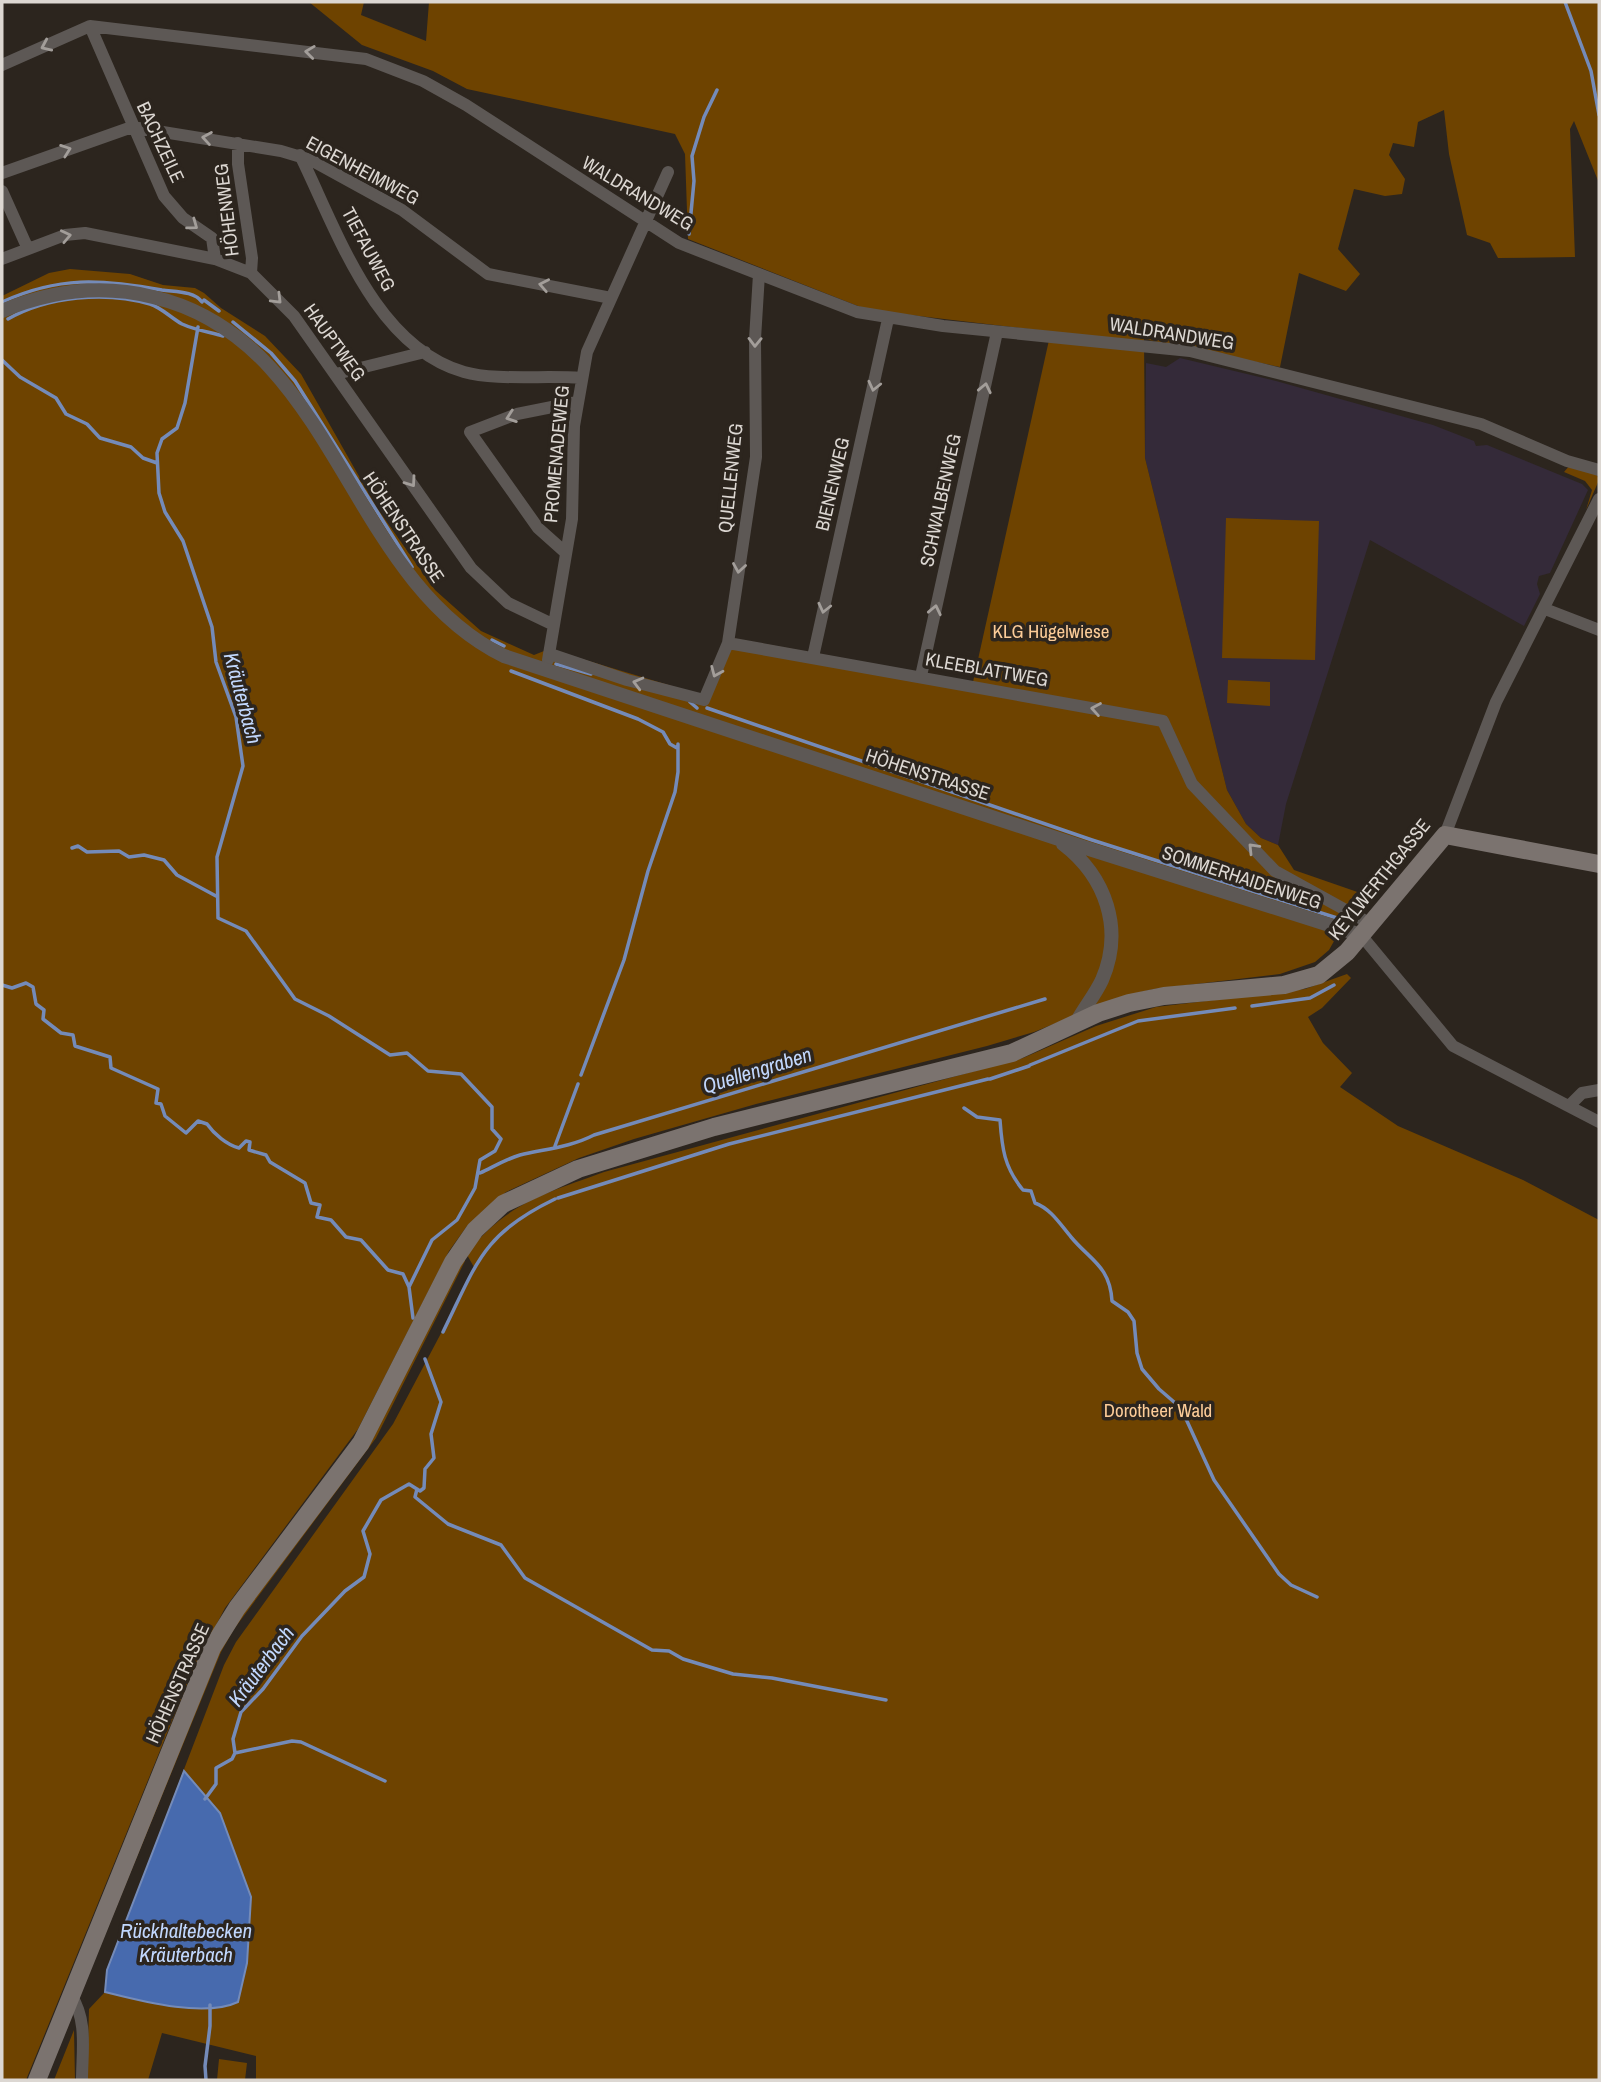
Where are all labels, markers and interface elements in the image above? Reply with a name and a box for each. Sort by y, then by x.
one-way arrow [41,38,53,52]
one-way arrow [305,44,316,59]
street label: BACHZEILE [131,97,191,187]
street label: EIGENHEIMWEG [302,129,424,211]
one-way arrow [201,131,213,146]
one-way arrow [59,144,71,158]
street label: WALDRANDWEG [577,149,699,237]
street label: HÖHENWEG [207,162,245,258]
street label: TIEFAUWEG [336,202,402,296]
one-way arrow [185,217,198,229]
one-way arrow [60,230,72,245]
one-way arrow [538,278,550,293]
one-way arrow [269,291,281,303]
street label: HAUPTWEG [298,298,372,386]
street label: WALDRANDWEG [1108,310,1236,356]
one-way arrow [747,337,763,348]
one-way arrow [867,380,882,392]
one-way arrow [976,382,991,394]
street label: PROMENADEWEG [537,384,575,524]
one-way arrow [505,409,517,423]
street label: QUELLENWEG [711,422,749,534]
street label: SCHWALBENWEG [913,431,967,569]
street label: BIENENWEG [809,435,855,533]
street label: HÖHENSTRASSE [357,466,451,588]
one-way arrow [403,474,415,487]
one-way arrow [732,562,747,574]
one-way arrow [818,602,833,614]
one-way arrow [927,604,942,616]
park label: KLG Hügelwiese [993,618,1109,644]
street label: KLEEBLATTWEG [923,645,1051,693]
water label: Kräuterbach [217,649,269,747]
one-way arrow [710,664,724,677]
one-way arrow [632,677,644,691]
one-way arrow [1090,702,1102,717]
street label: HÖHENSTRASSE [863,742,993,806]
street label: KEYLWERTHGASSE [1322,813,1436,945]
street label: SOMMERHAIDENWEG [1159,839,1325,915]
one-way arrow [1248,843,1261,856]
water label: Quellengraben [699,1040,815,1100]
park label: Dorotheer Wald [1104,1397,1212,1423]
street label: HÖHENSTRASSE [139,1619,215,1747]
water label: Kräuterbach [221,1620,301,1712]
water label: Rückhaltebecken Kräuterbach [120,1916,252,1969]

